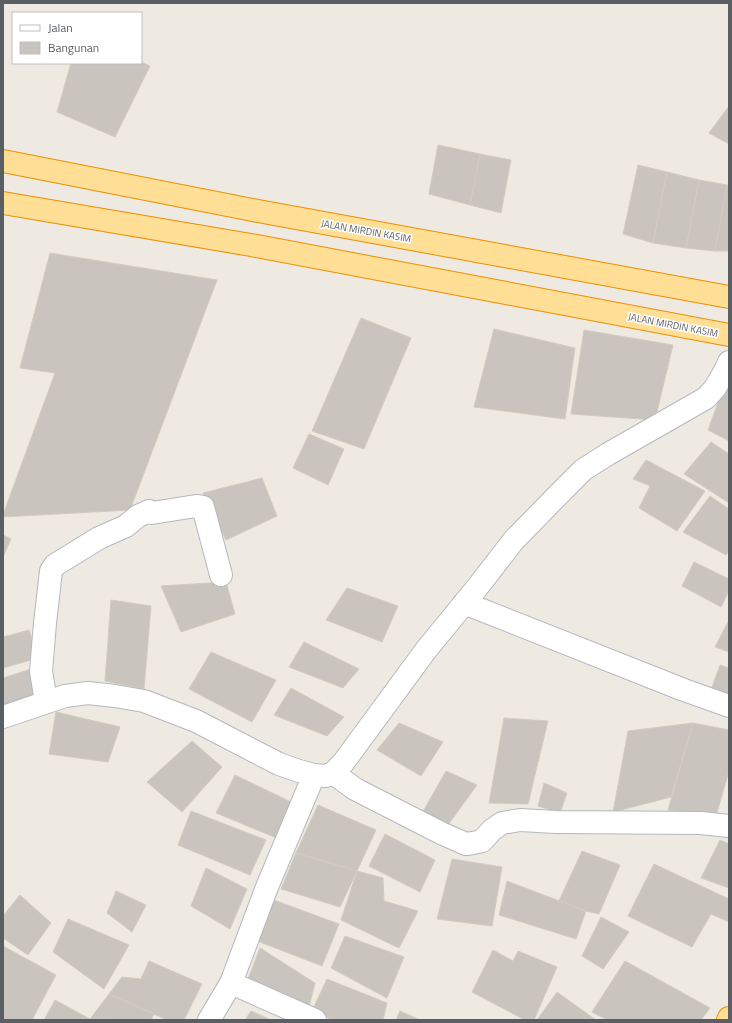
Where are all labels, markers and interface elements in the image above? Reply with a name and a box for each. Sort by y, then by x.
legend [12,12,142,64]
text: Jalan [48,18,73,37]
text: Bangunan [48,38,99,57]
street label: JALAN MIRDIN KASIM [320,216,412,246]
street label: JALAN MIRDIN KASIM [627,309,719,341]

